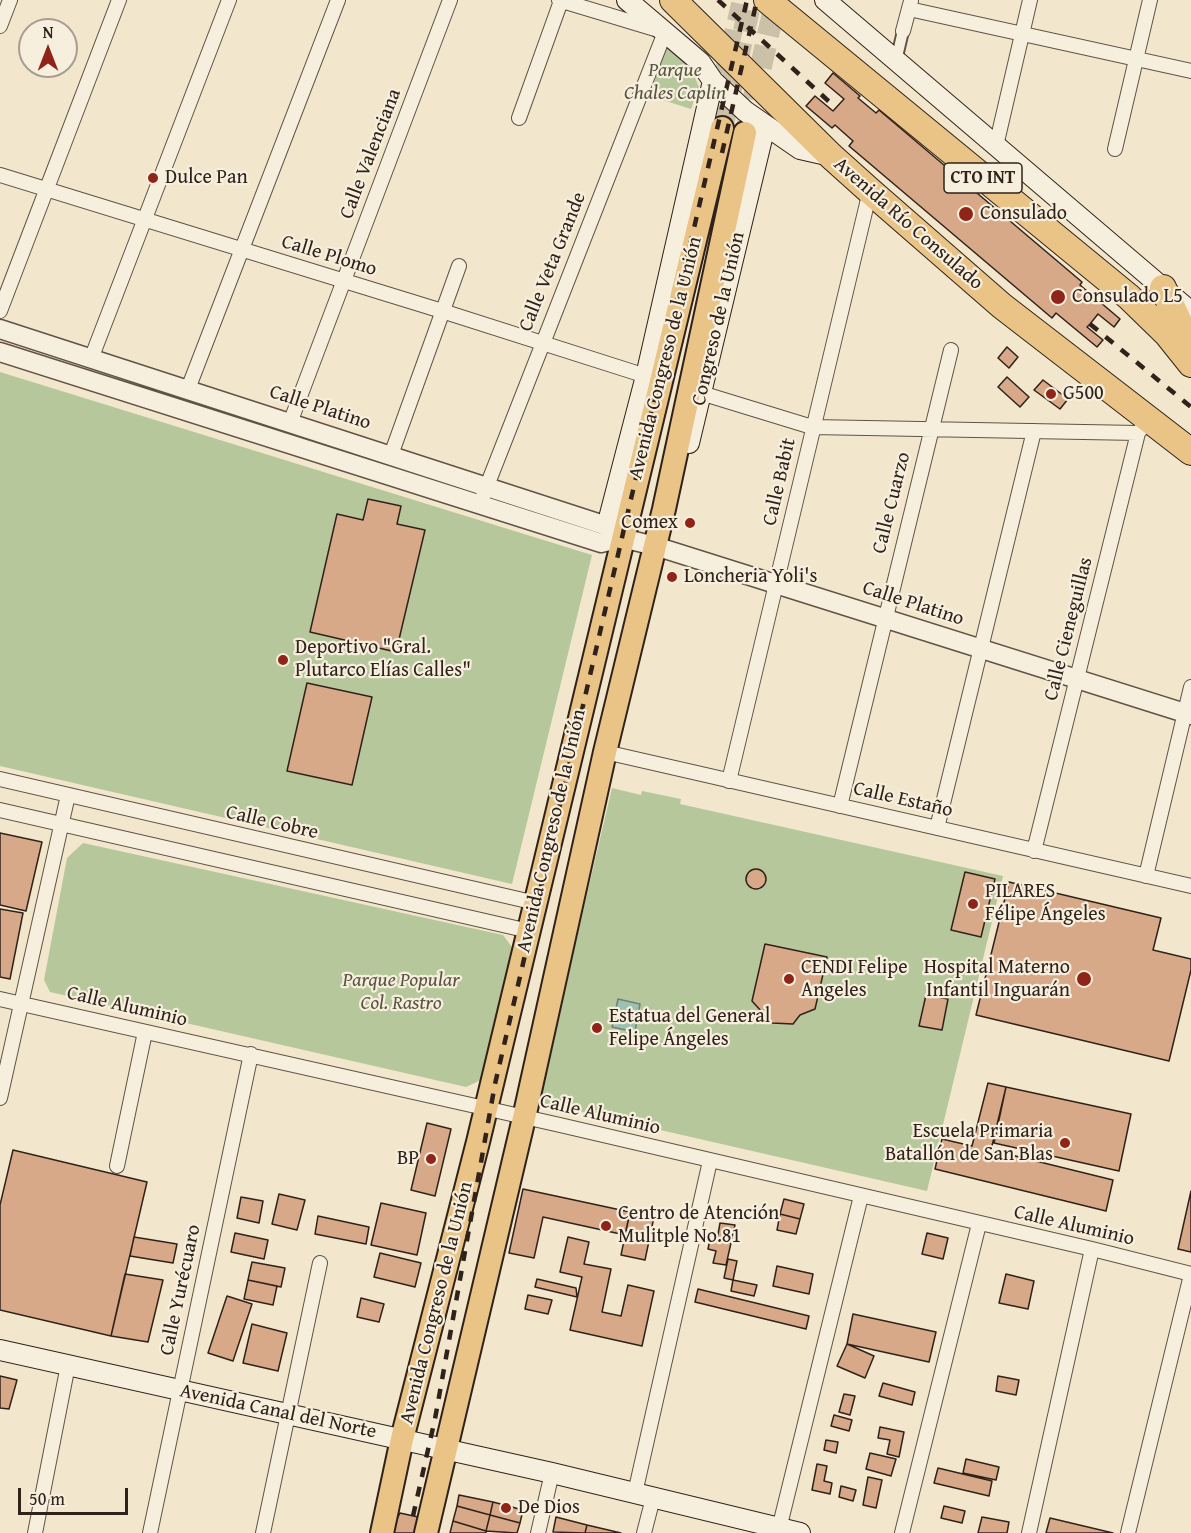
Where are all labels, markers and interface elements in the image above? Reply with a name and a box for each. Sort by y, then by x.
north arrow [18,18,78,78]
text: N [43,20,53,44]
park label: Parque Chales Caplin [624,59,726,106]
street label: Calle Valenciana [335,85,407,223]
street label: Avenida Río Consulado [828,153,988,295]
road number: CTO INT [944,163,1022,193]
place label: Dulce Pan [165,166,248,190]
marker: Dulce Pan [146,171,160,185]
street label: Calle Veta Grande [514,189,592,335]
place label: Consulado [980,202,1067,226]
marker: Consulado [957,205,975,223]
street label: Calle Plomo [278,230,380,282]
street label: Congreso de la Unión [687,230,751,408]
street label: Avenida Congreso de la Unión [624,234,708,482]
place label: Consulado L5 [1072,285,1183,309]
marker: Consulado L5 [1049,288,1067,306]
street label: Calle Platino [266,380,374,436]
place label: G500 [1063,382,1104,406]
marker: G500 [1044,387,1058,401]
street label: Calle Babit [758,436,802,528]
street label: Calle Cuarzo [868,450,916,556]
place label: Comex [621,511,678,535]
marker: Comex [683,516,697,530]
street label: Calle Cieneguillas [1040,555,1098,703]
place label: Loncheria Yoli's [684,565,817,589]
marker: Loncheria Yoli's [665,570,679,584]
street label: Calle Platino [859,576,967,632]
place label: Deportivo "Gral. Plutarco Elías Calles" [295,636,471,683]
marker: Deportivo "Gral. Plutarco Elías Calles" [276,653,290,667]
street label: Avenida Congreso de la Unión [512,707,592,955]
street label: Calle Estaño [851,777,955,823]
street label: Calle Cobre [223,801,321,845]
place label: PILARES Félipe Ángeles [985,880,1106,927]
marker: PILARES Félipe Ángeles [966,897,980,911]
place label: CENDI Felipe Angeles [801,956,908,1003]
place label: Hospital Materno Infantil Inguarán [924,956,1070,1003]
park label: Parque Popular Col. Rastro [342,969,460,1016]
marker: Hospital Materno Infantil Inguarán [1075,970,1093,988]
marker: CENDI Felipe Angeles [782,972,796,986]
street label: Calle Aluminio [64,981,190,1033]
place label: Estatua del General Felipe Ángeles [609,1005,770,1052]
marker: Estatua del General Felipe Ángeles [590,1021,604,1035]
street label: Calle Aluminio [537,1089,663,1141]
place label: Escuela Primaria Batallón de San Blas [885,1120,1053,1167]
marker: Escuela Primaria Batallón de San Blas [1058,1136,1072,1150]
place label: BP [397,1147,419,1171]
marker: BP [424,1152,438,1166]
street label: Avenida Congreso de la Unión [395,1179,479,1427]
street label: Calle Aluminio [1011,1200,1137,1252]
place label: Centro de Atención Mulitple No.81 [618,1202,779,1249]
marker: Centro de Atención Mulitple No.81 [599,1219,613,1233]
street label: Calle Yurécuaro [155,1222,207,1358]
street label: Avenida Canal del Norte [177,1379,379,1445]
scale bar [21,1476,130,1514]
text: 50 m [29,1485,65,1512]
place label: De Dios [518,1496,580,1520]
marker: De Dios [499,1501,513,1515]

